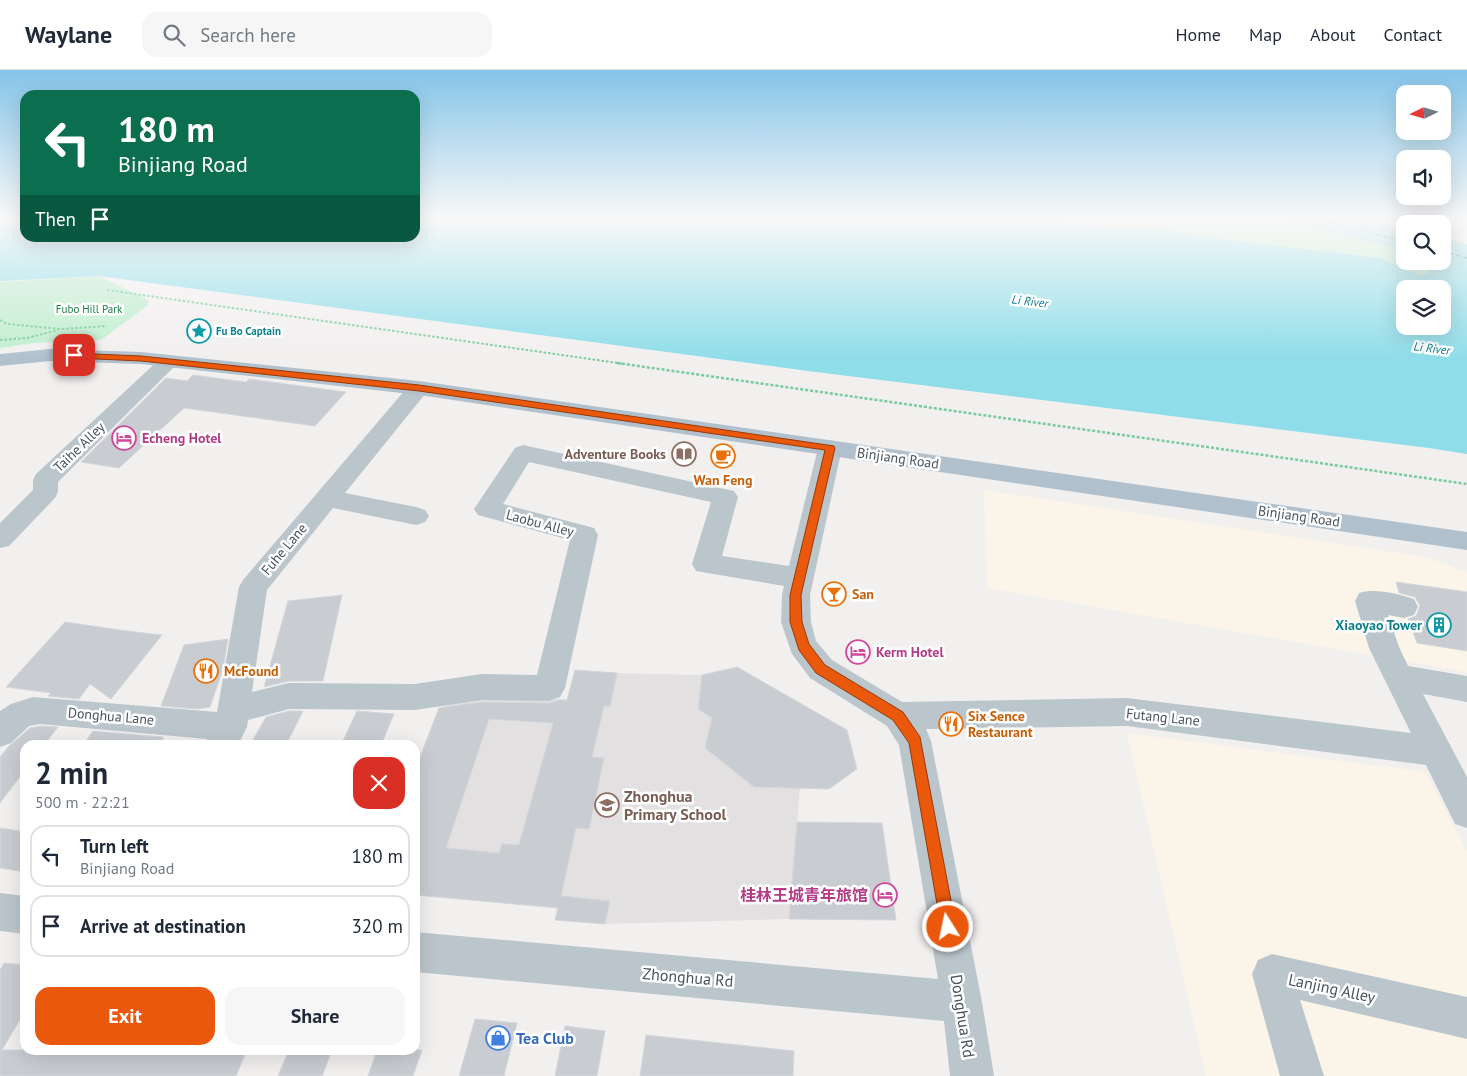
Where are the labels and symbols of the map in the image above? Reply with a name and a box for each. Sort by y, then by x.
north arrow [1396,85,1451,140]
water label: Li River [1011,291,1050,311]
park label: Fubo Hill Park [56,302,123,316]
place icon: Fu Bo Captain [186,318,212,344]
place label: Fu Bo Captain [216,324,281,338]
pin [53,334,95,376]
water label: Li River [1413,338,1452,358]
street label: Taihe Alley [49,418,109,476]
hotel icon: Echeng Hotel [111,425,137,451]
place label: Echeng Hotel [142,429,222,447]
library icon: Adventure Books [671,441,697,467]
cafe icon: Wan Feng [710,443,736,469]
street label: Binjiang Road [856,443,940,473]
place label: Adventure Books [565,445,666,463]
place label: Wan Feng [694,471,752,489]
street label: Binjiang Road [1257,501,1341,531]
street label: Laobu Alley [504,505,576,541]
street label: Fuhe Lane [257,519,311,579]
bar icon: San [821,581,847,607]
place label: San [852,585,874,603]
building icon: Xiaoyao Tower [1426,612,1452,638]
place label: Xiaoyao Tower [1335,616,1422,634]
hotel icon: Kerm Hotel [845,639,871,665]
place label: Kerm Hotel [876,643,944,661]
restaurant icon: McFound [193,658,219,684]
place label: McFound [224,662,279,680]
street label: Donghua Lane [67,703,155,729]
street label: Futang Lane [1125,704,1201,730]
place label: Six Sence Restaurant [968,707,1033,741]
restaurant icon: Six Sence Restaurant [938,711,964,737]
place label: Zhonghua Primary School [624,786,726,824]
school or university icon: Zhonghua Primary School [594,792,620,818]
hotel icon: 桂林王城青年旅馆 [872,882,898,908]
place label: 桂林王城青年旅馆 [740,885,868,905]
position arrow [921,900,973,952]
street label: Zhonghua Rd [642,963,734,991]
street label: Lanjing Alley [1287,969,1378,1007]
street label: Donghua Rd [947,973,979,1059]
shop icon: Tea Club [485,1025,511,1051]
place label: Tea Club [516,1028,574,1048]

